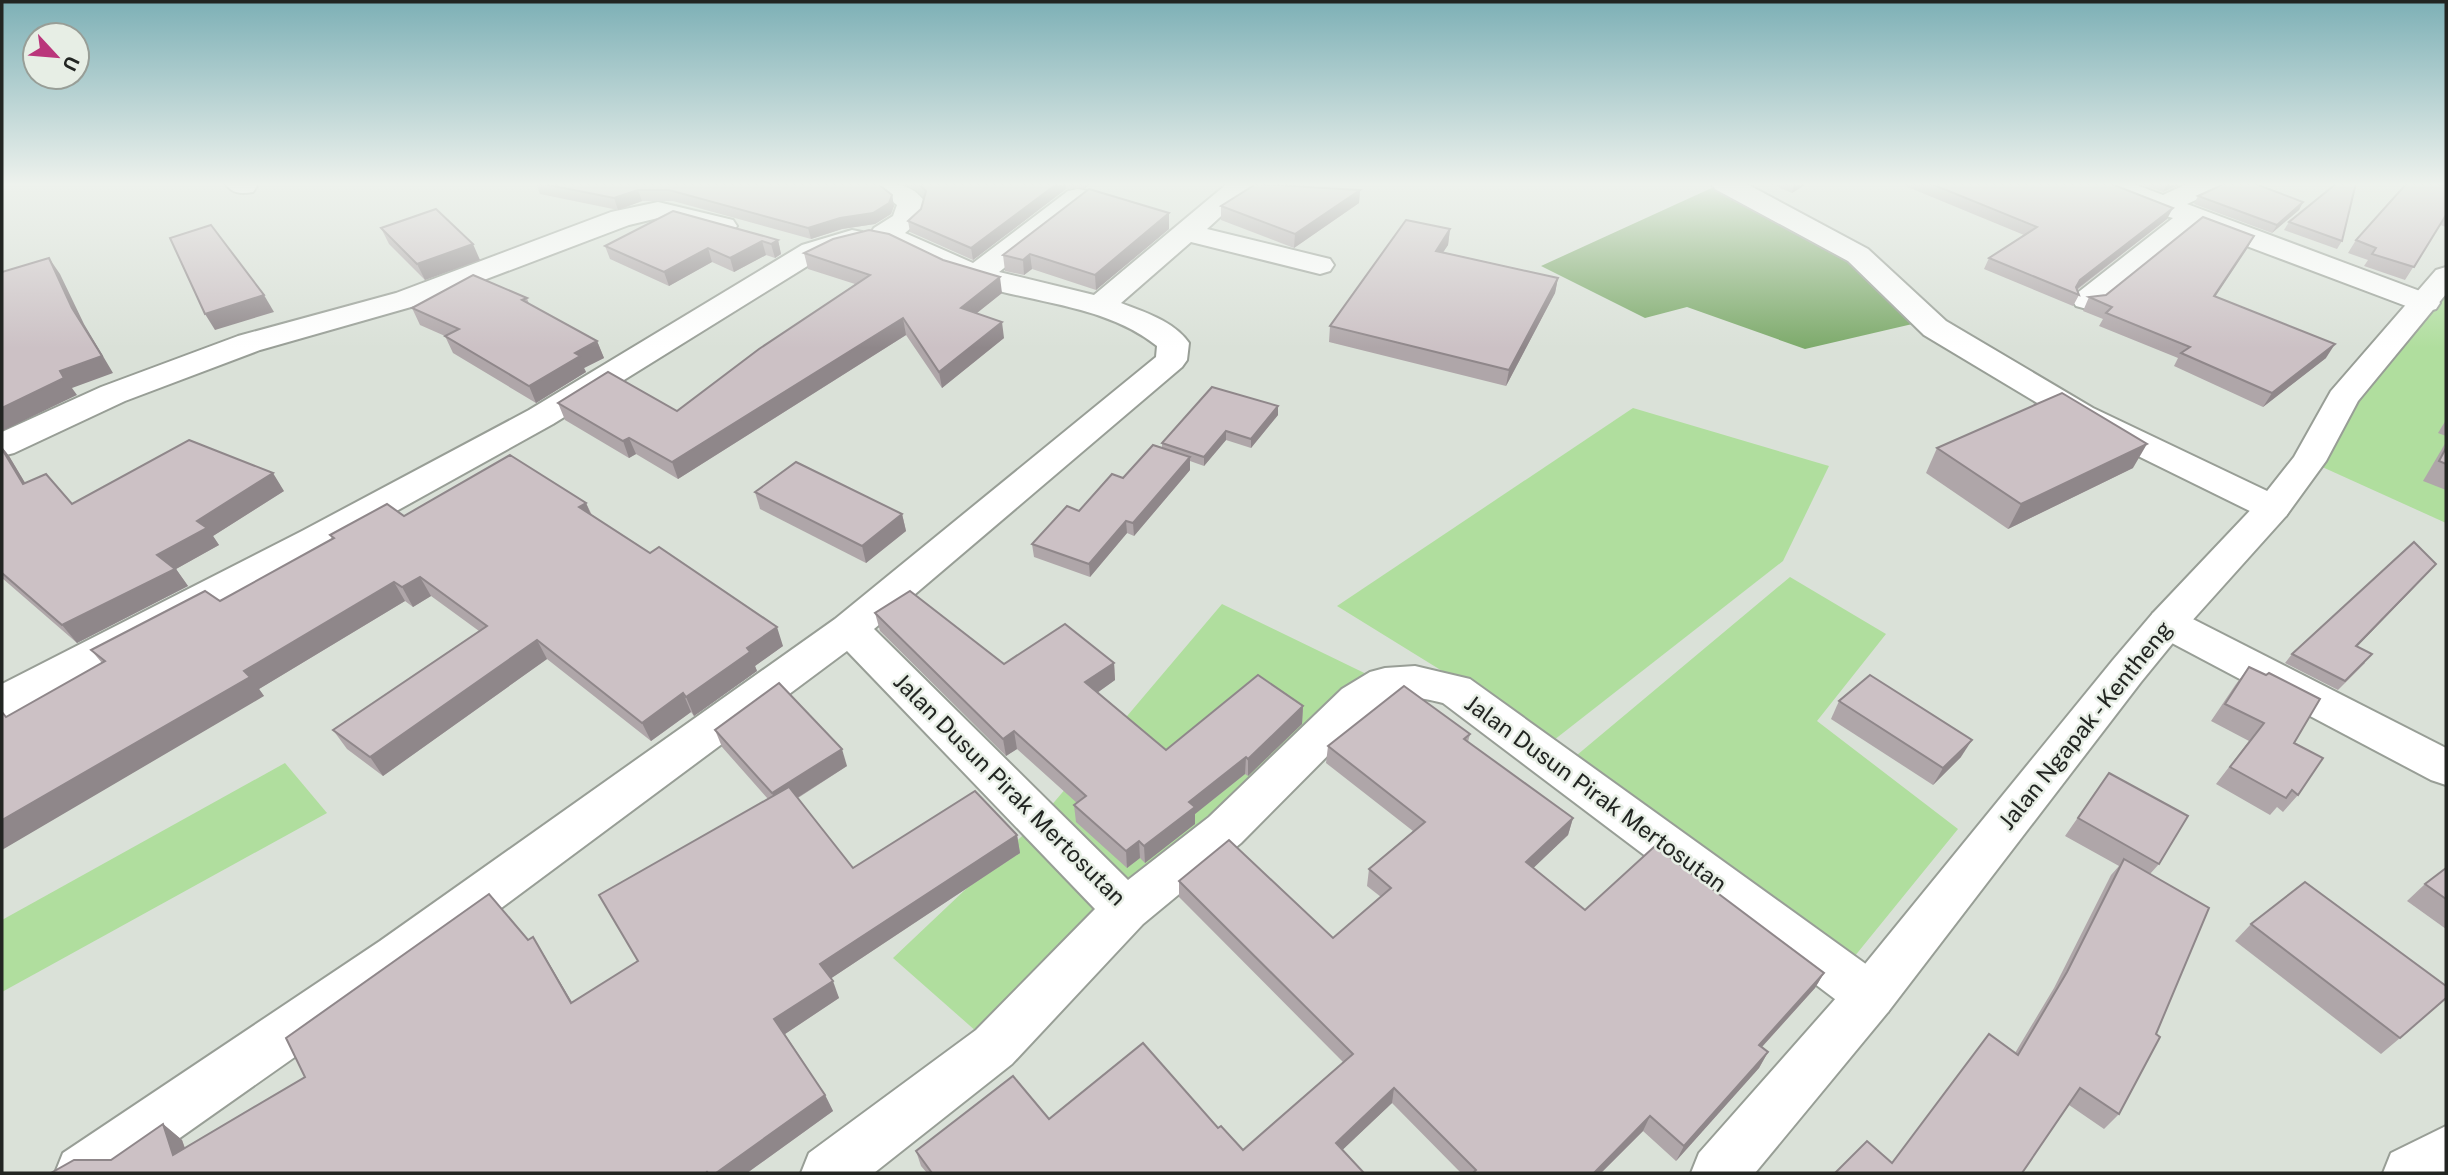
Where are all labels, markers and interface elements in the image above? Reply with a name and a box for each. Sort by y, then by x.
north arrow [21,21,91,91]
text: U [58,52,84,74]
street label: Jalan Ngapak - Kentheng [1993,615,2177,835]
street label: Jalan Dusun Pirak Mertosutan [888,667,1132,911]
street label: Jalan Dusun Pirak Mertosutan [1460,689,1732,897]

